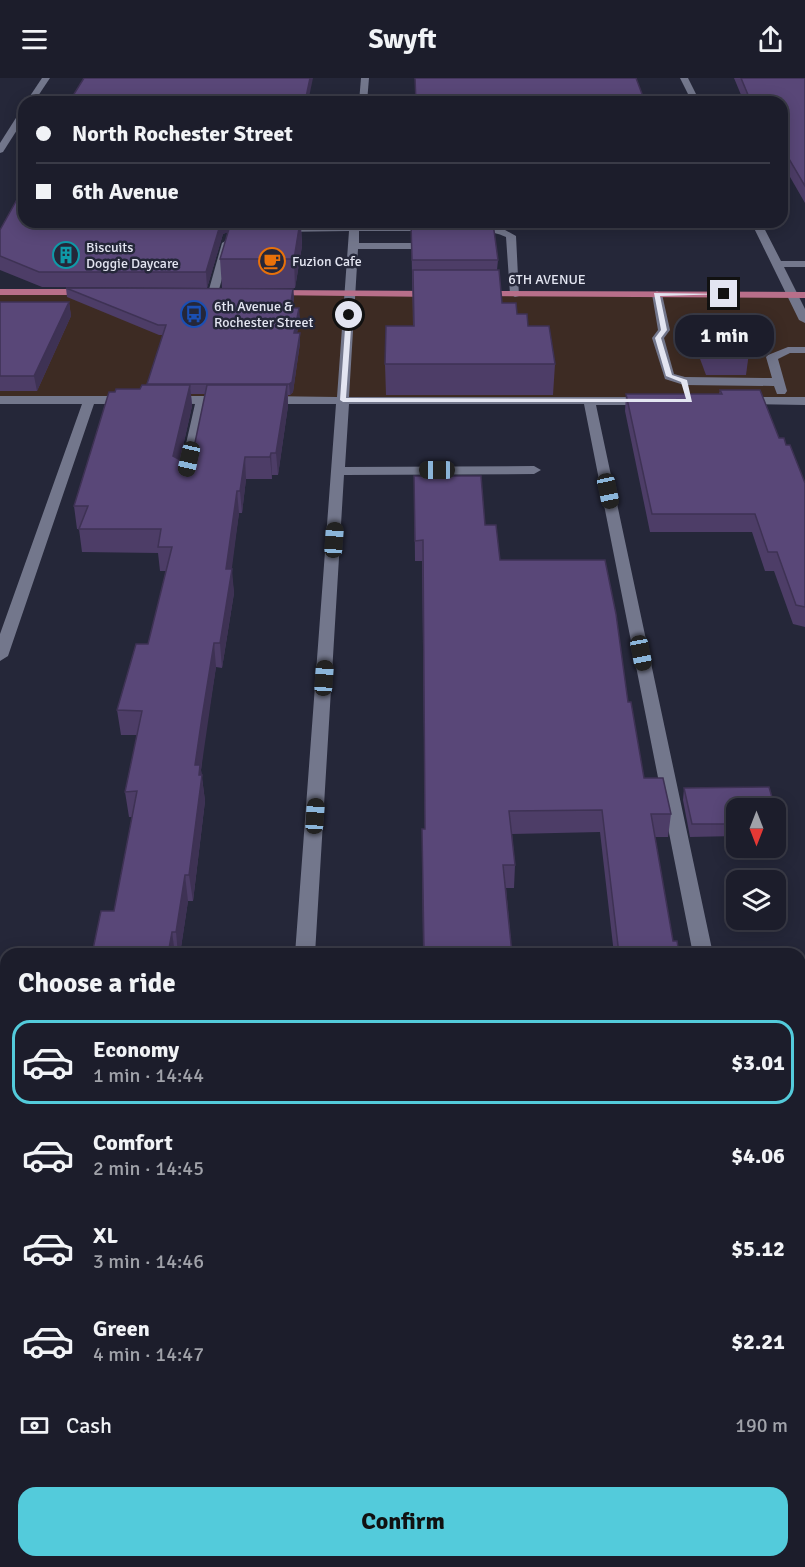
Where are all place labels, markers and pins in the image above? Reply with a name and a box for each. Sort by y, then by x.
place label: Biscuits Doggie Daycare [86,239,179,272]
building icon: Biscuits Doggie Daycare [51,240,81,270]
cafe icon: Fuzion Cafe [257,246,287,276]
place label: Fuzion Cafe [292,253,362,270]
place label: 6th Avenue & Rochester Street [214,298,313,331]
bus stop icon: 6th Avenue & Rochester Street [179,299,209,329]

